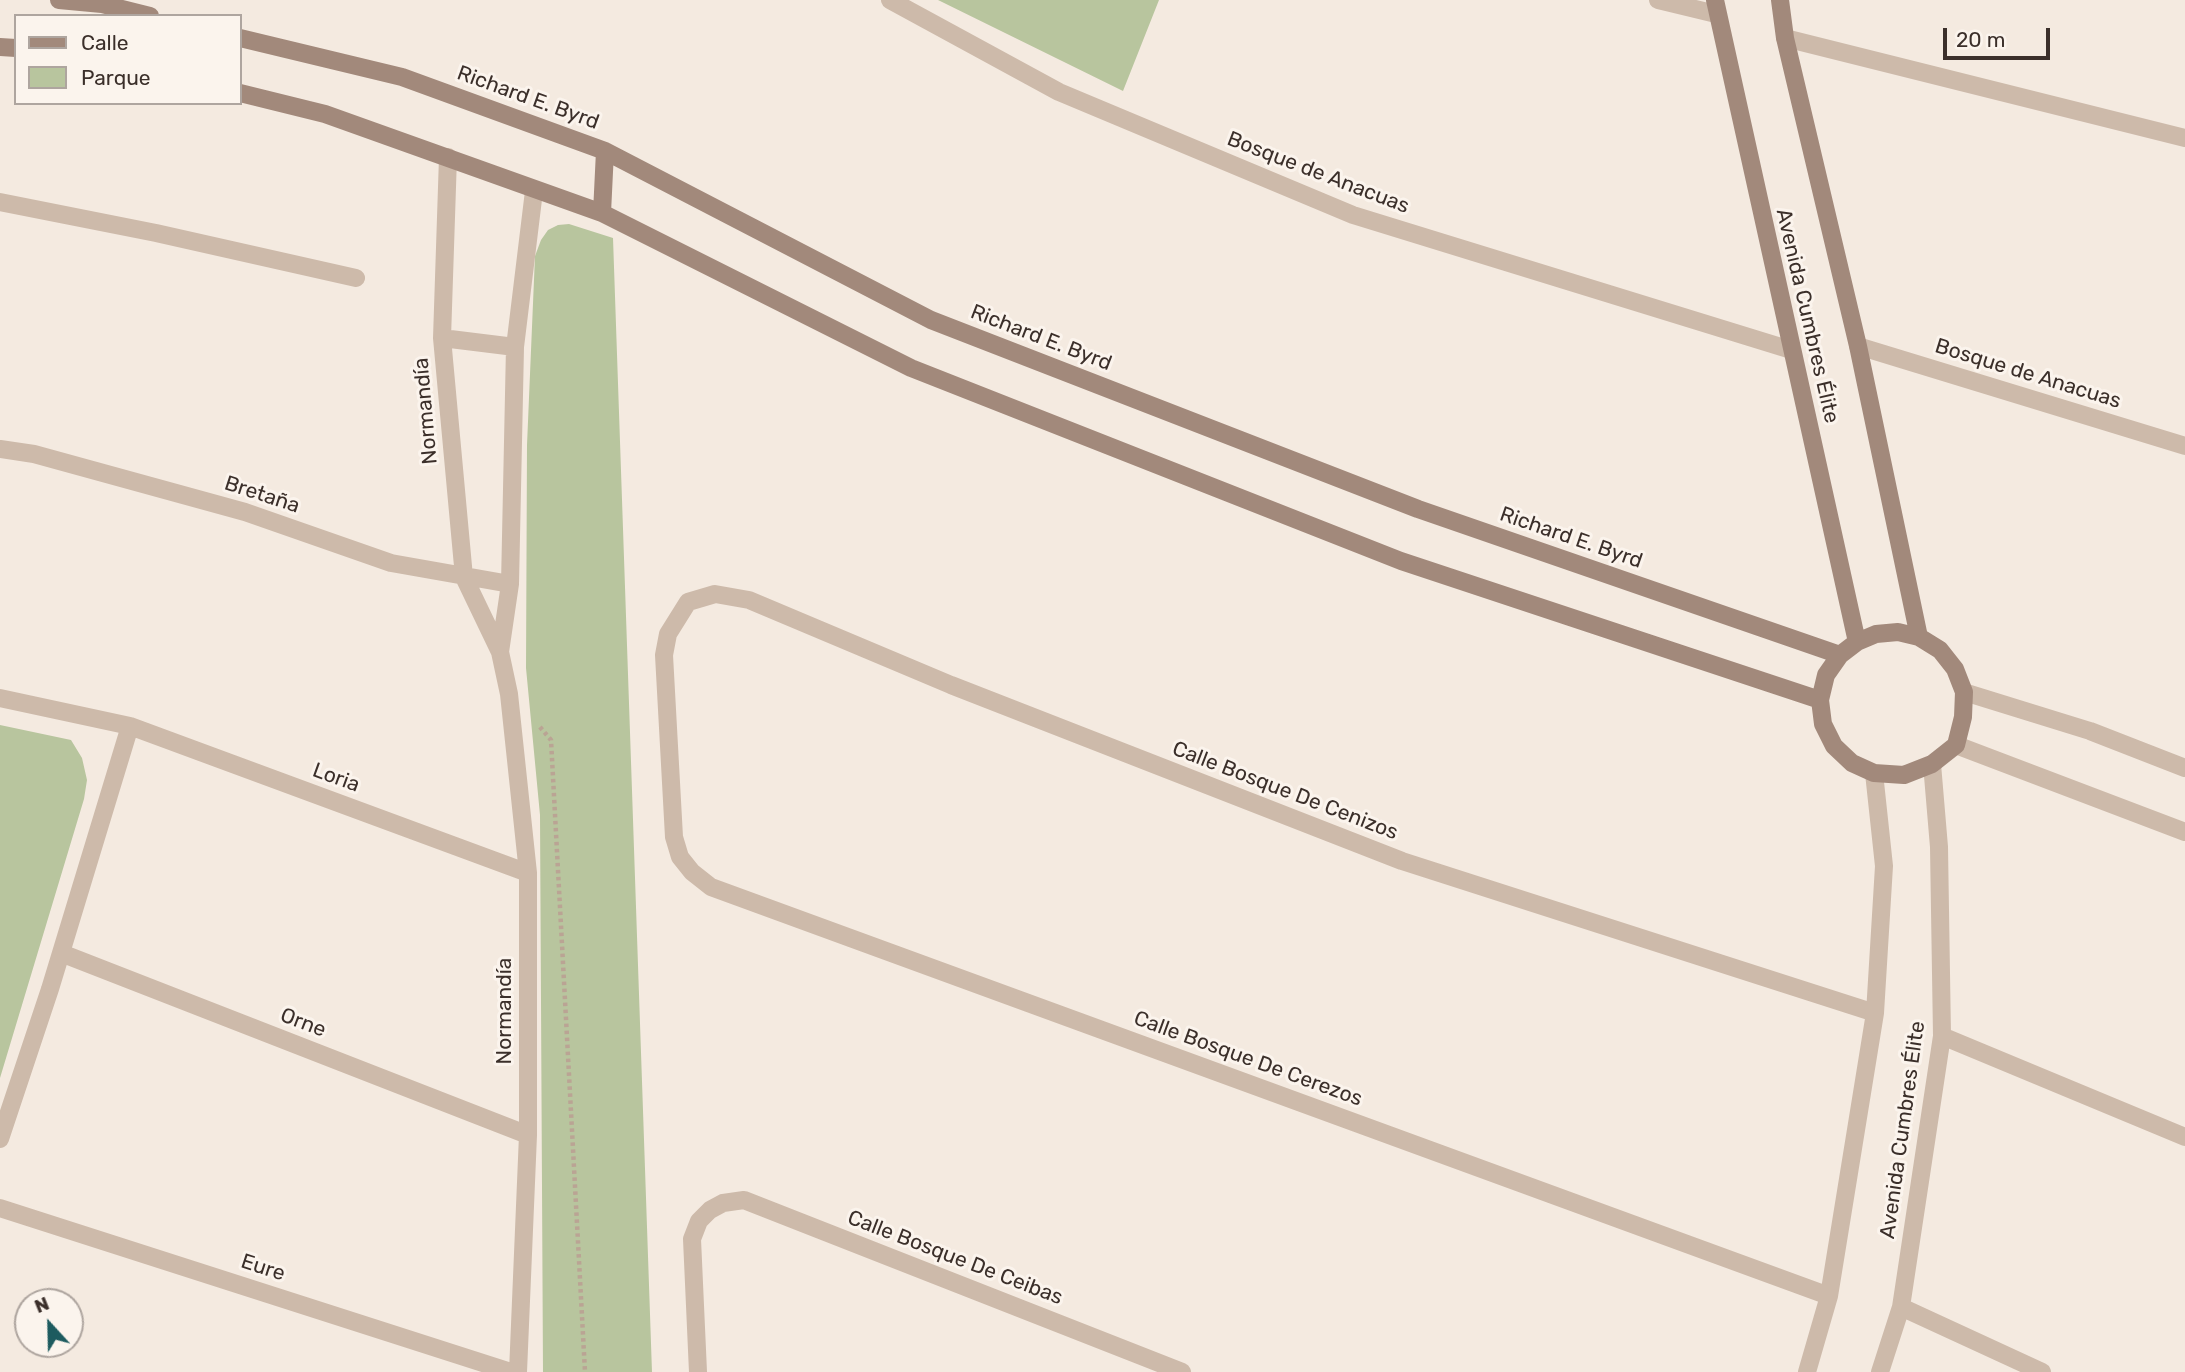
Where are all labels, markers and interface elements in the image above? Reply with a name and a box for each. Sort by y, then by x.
legend [14,14,242,105]
scale bar [1947,14,2054,58]
text: 20 m [1956,27,2005,52]
text: Calle [81,30,129,55]
street label: Richard E. Byrd [454,61,602,135]
text: Parque [81,65,151,90]
street label: Bosque de Anacuas [1223,127,1413,219]
street label: Avenida Cumbres Élite [1770,206,1844,426]
street label: Richard E. Byrd [967,299,1115,377]
street label: Bosque de Anacuas [1932,334,2124,414]
street label: Normandía [409,357,443,465]
street label: Bretaña [221,471,303,519]
street label: Richard E. Byrd [1496,502,1646,574]
street label: Calle Bosque De Cenizos [1169,736,1401,846]
street label: Loria [309,758,363,798]
street label: Normandía [492,958,518,1064]
street label: Orne [277,1003,329,1043]
street label: Calle Bosque De Cerezos [1130,1006,1366,1112]
street label: Avenida Cumbres Élite [1875,1020,1931,1240]
street label: Calle Bosque De Ceibas [844,1205,1066,1311]
street label: Eure [238,1249,288,1287]
north arrow [14,1288,84,1358]
text: N [31,1292,52,1318]

